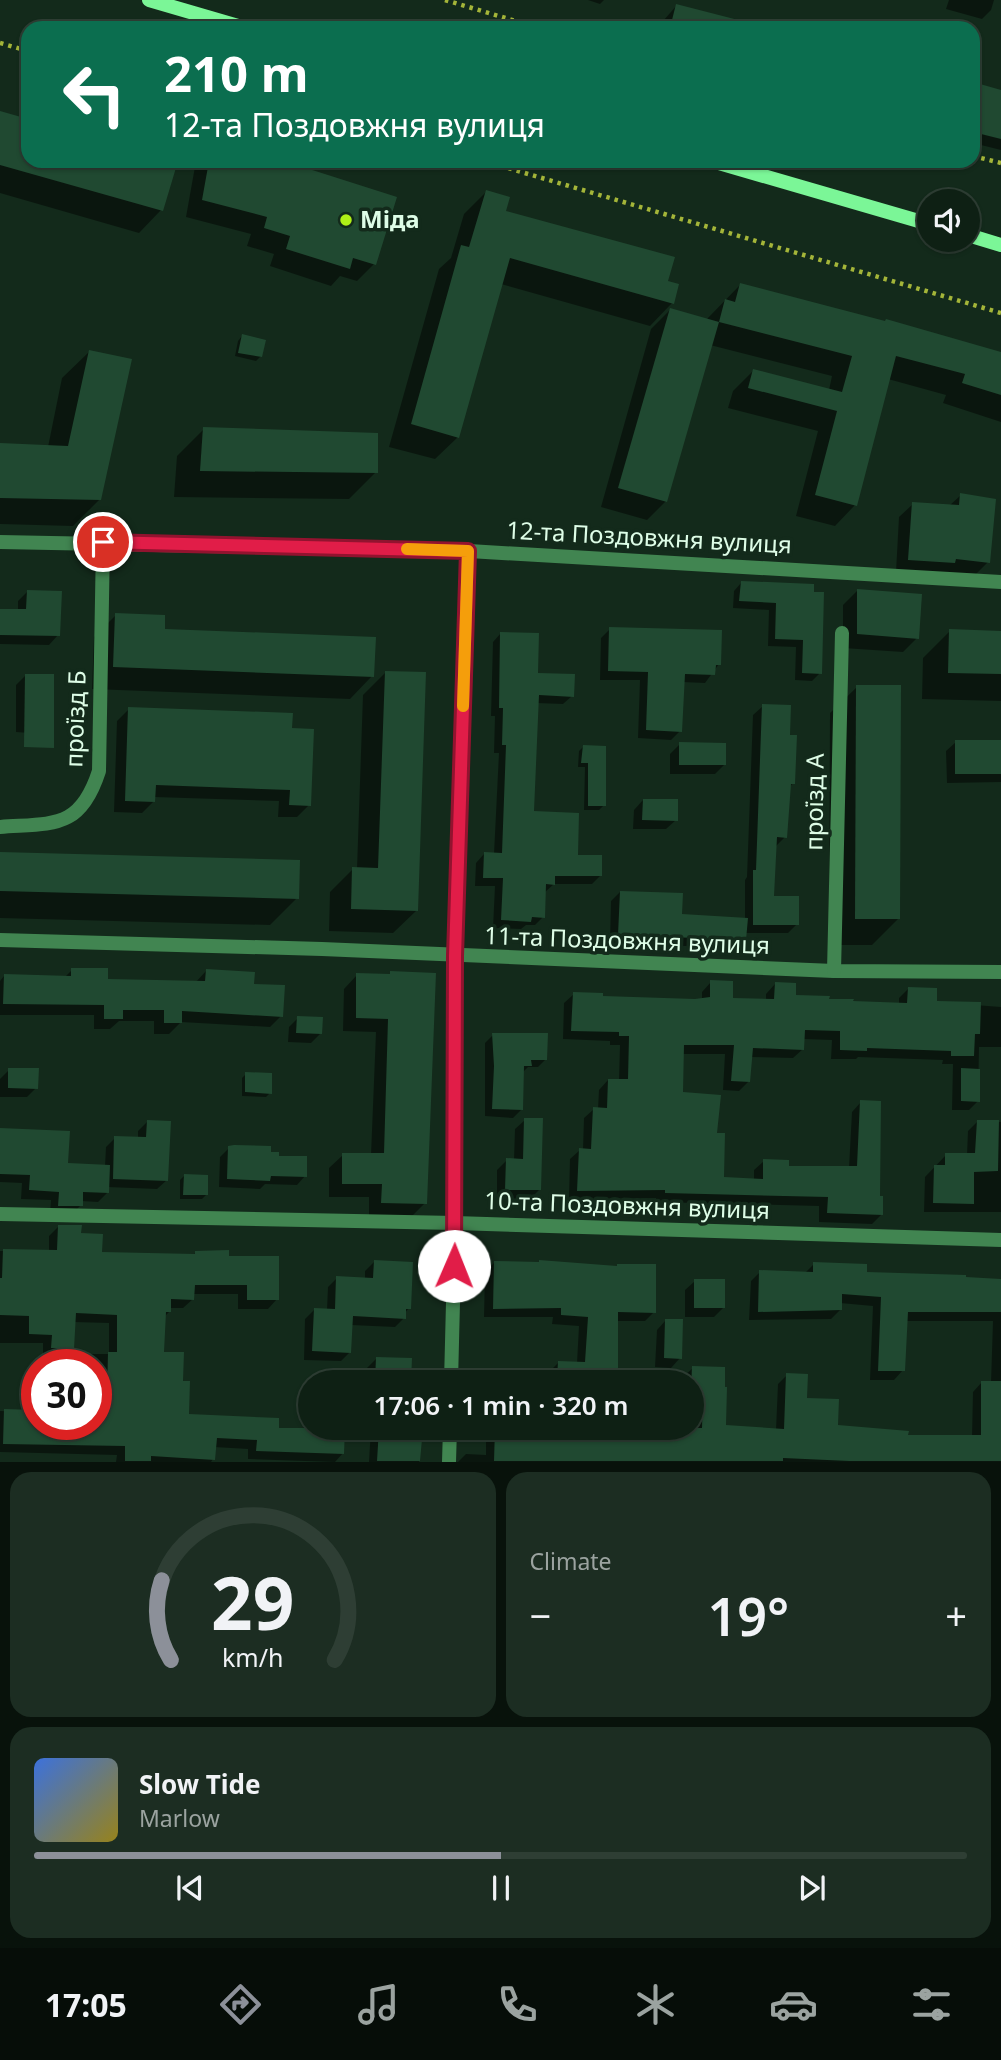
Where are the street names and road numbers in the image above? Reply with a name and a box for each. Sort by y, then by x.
street label: 12-та Поздовжня вулиця [506,513,793,560]
street label: проїзд Б [56,670,93,768]
street label: проїзд А [796,752,831,851]
street label: 11-та Поздовжня вулиця [484,918,770,961]
street label: 10-та Поздовжня вулиця [484,1183,770,1226]

